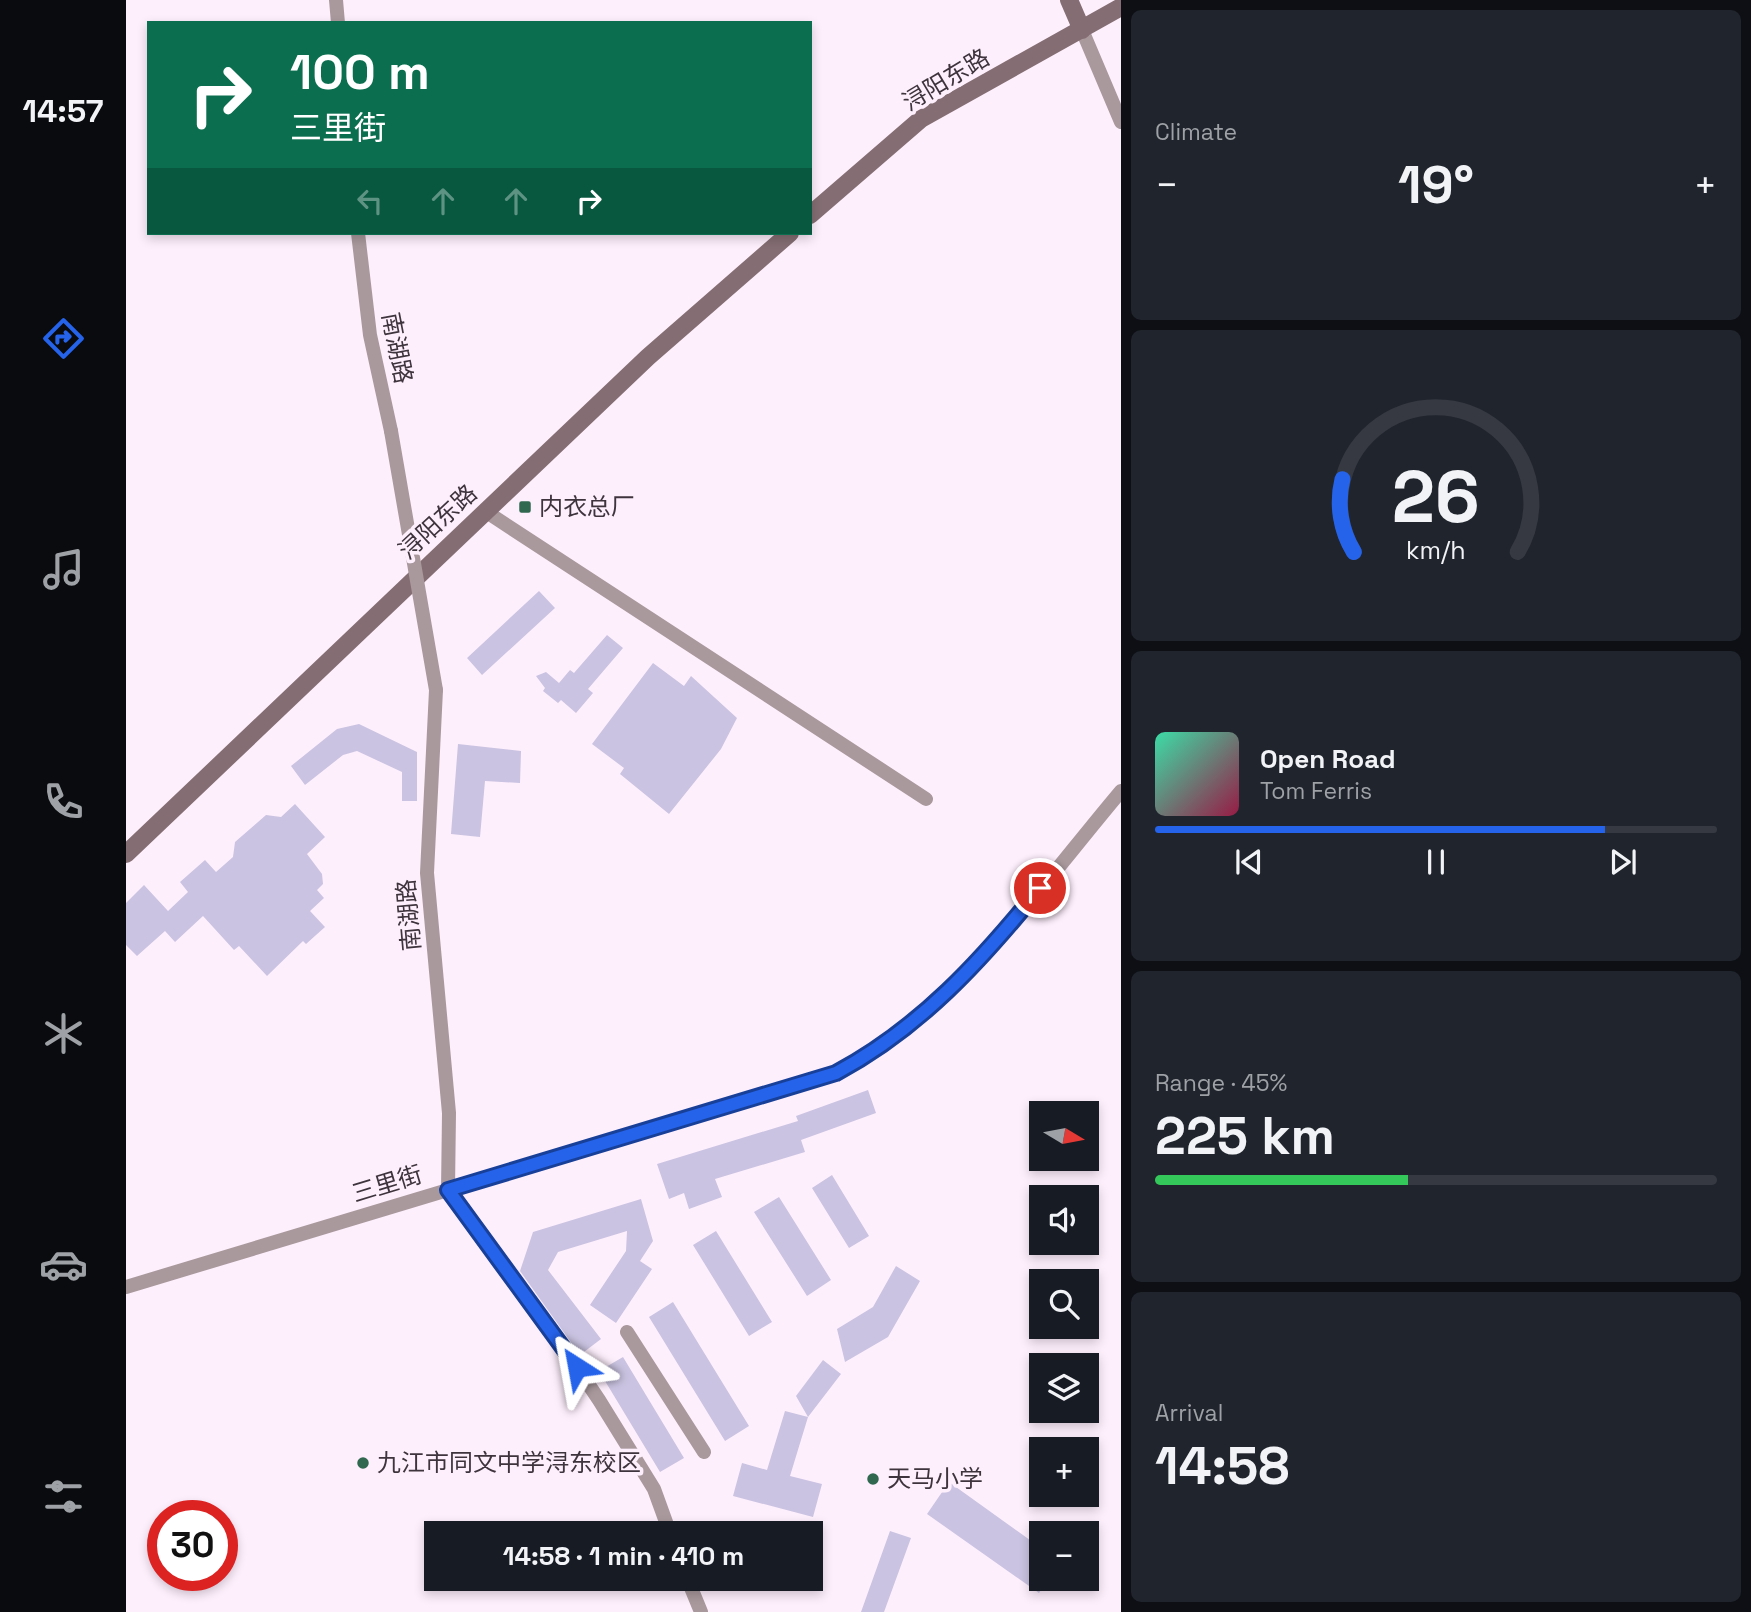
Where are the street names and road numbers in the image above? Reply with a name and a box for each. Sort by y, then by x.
street label: 浔阳东路 [897,42,995,118]
street label: 南湖路 [375,310,420,386]
street label: 浔阳东路 [392,478,483,566]
street label: 南湖路 [390,878,427,952]
street label: 三里街 [348,1158,426,1209]

